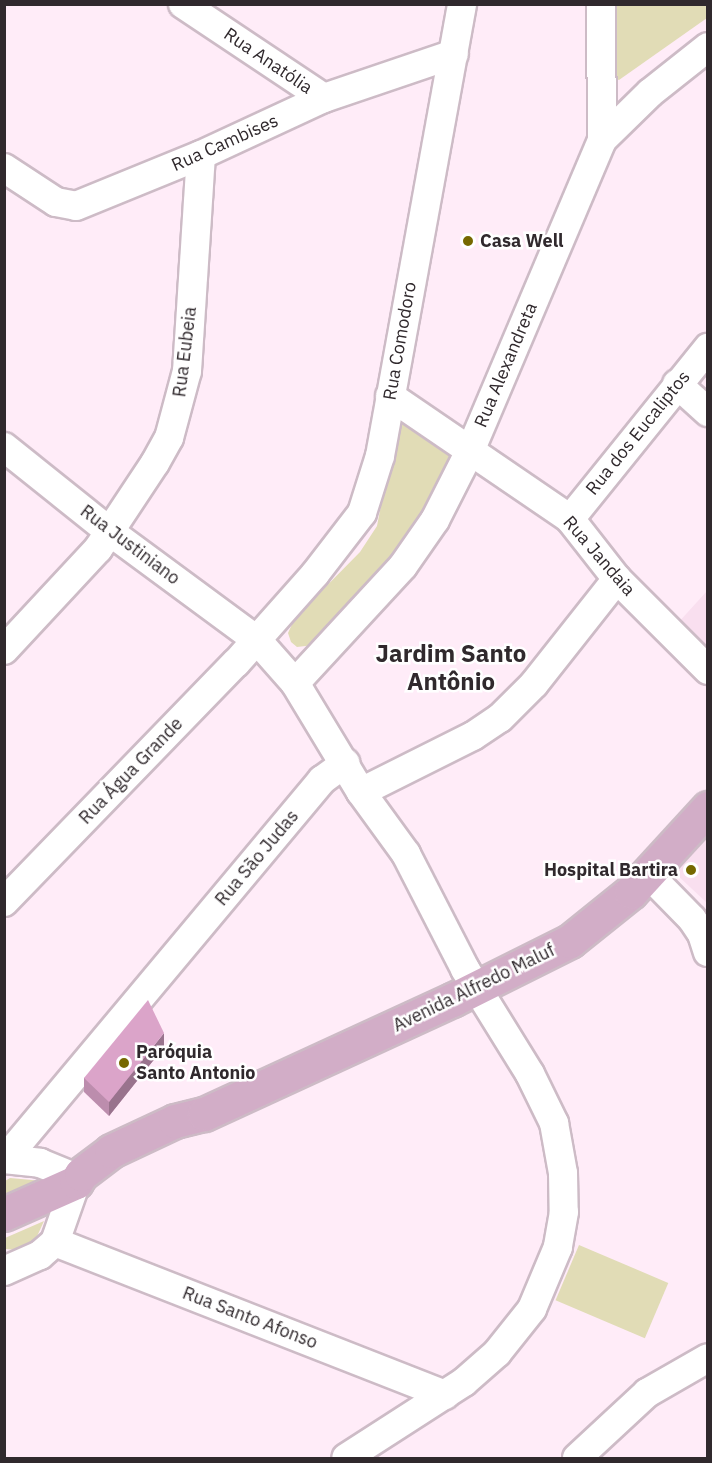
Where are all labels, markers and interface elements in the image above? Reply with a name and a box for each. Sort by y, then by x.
street label: Rua Anatólia [220,23,316,99]
street label: Rua Cambises [168,110,282,176]
place label: Casa Well [480,230,563,252]
marker: Casa Well [461,234,475,248]
street label: Rua Comodoro [379,280,421,402]
street label: Rua Alexandreta [470,299,542,431]
street label: Rua Eubeia [169,306,201,398]
street label: Rua dos Eucaliptos [581,367,695,499]
street label: Rua Justiniano [76,501,184,589]
street label: Rua Jandaia [558,512,640,600]
district label: Jardim Santo Antônio [376,640,526,696]
street label: Rua Água Grande [75,713,187,829]
street label: Rua São Judas [211,806,303,910]
place label: Hospital Bartira [544,859,678,881]
marker: Hospital Bartira [682,861,700,879]
street label: Avenida Alfredo Maluf [390,939,558,1037]
place label: Paróquia Santo Antonio [136,1042,255,1084]
marker: Paróquia Santo Antonio [117,1056,131,1070]
street label: Rua Santo Afonso [179,1282,321,1354]

